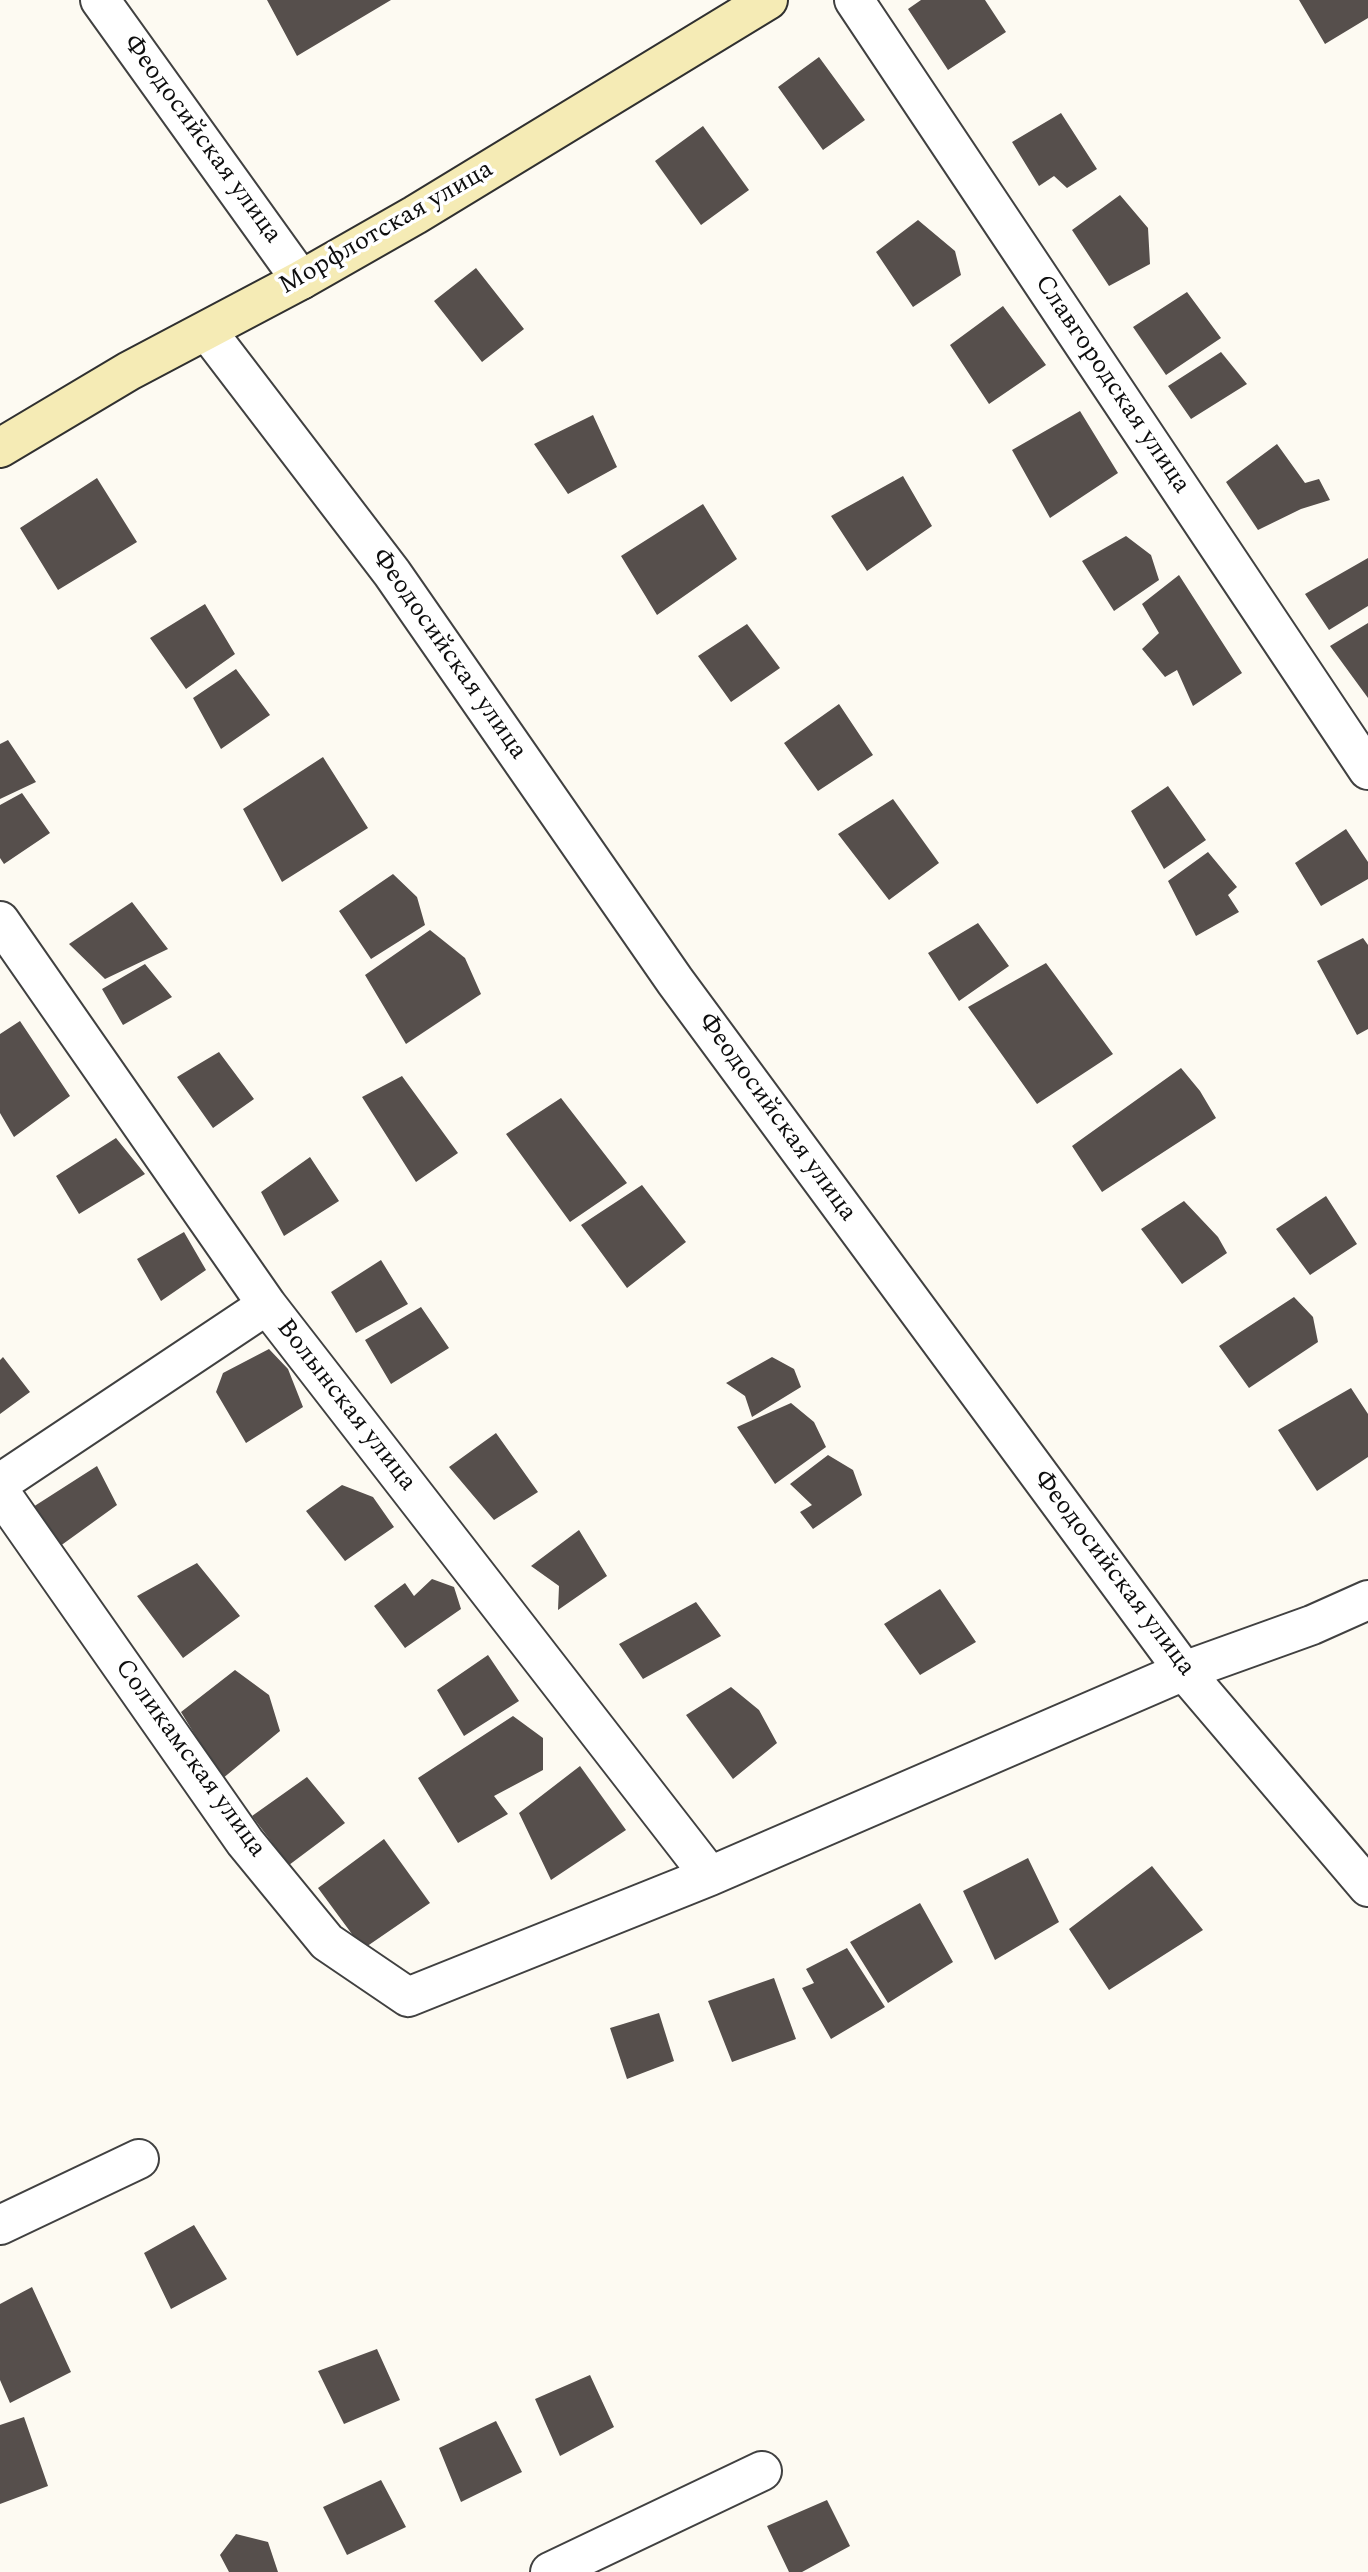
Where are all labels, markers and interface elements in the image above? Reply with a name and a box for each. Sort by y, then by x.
street label: Феодосийская улица [115,30,287,250]
street label: Морфлотская улица [274,155,500,303]
street label: Славгородская улица [1026,270,1196,500]
street label: Феодосийская улица [364,544,532,766]
street label: Феодосийская улица [690,1008,862,1228]
street label: Волынская улица [268,1314,422,1498]
street label: Феодосийская улица [1025,1465,1201,1683]
street label: Соликамская улица [107,1654,271,1864]

